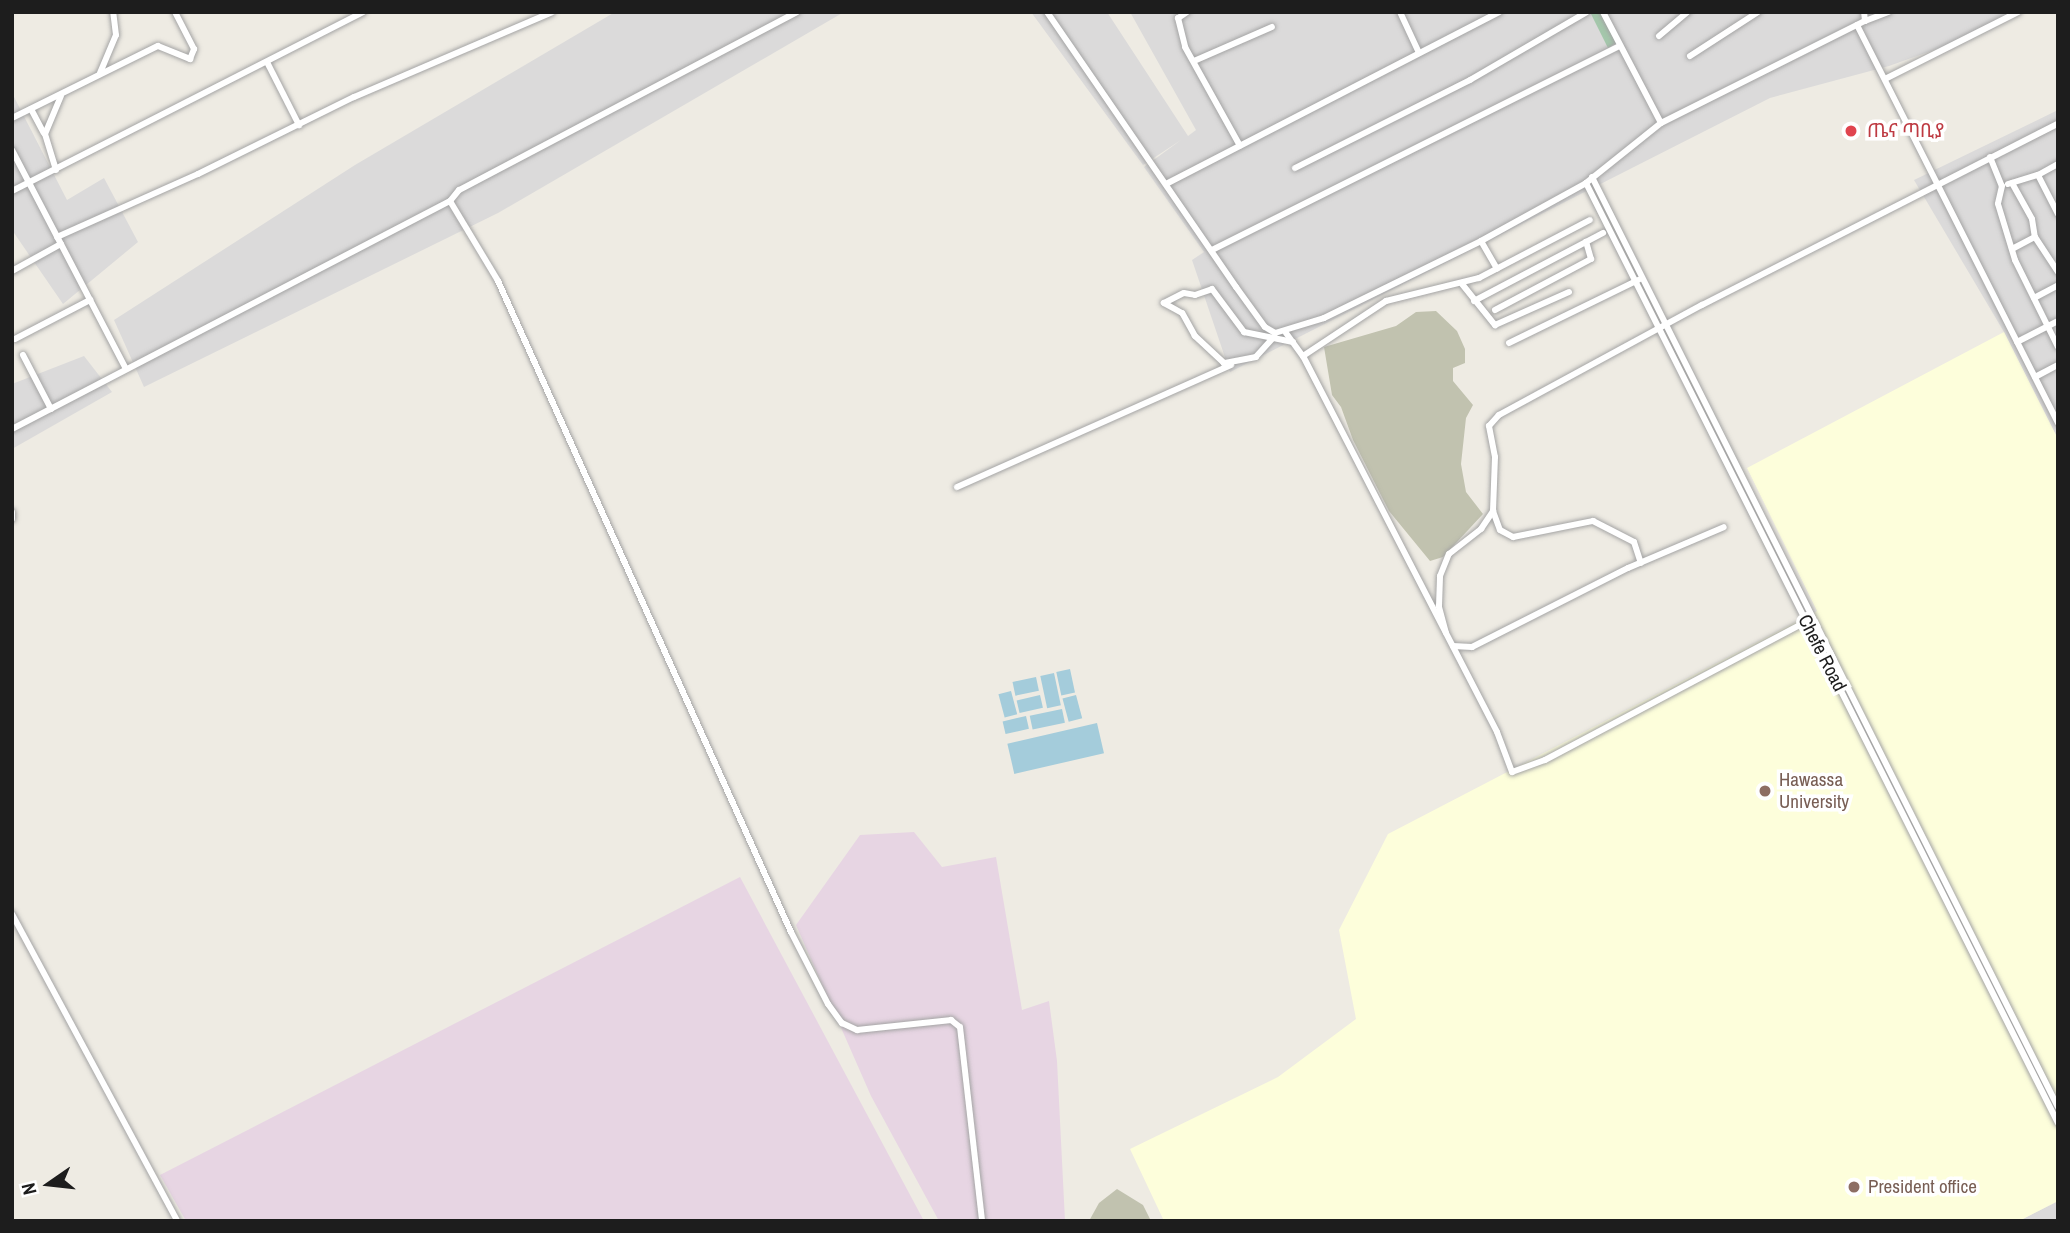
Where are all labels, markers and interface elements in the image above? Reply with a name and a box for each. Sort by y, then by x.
place label: ጤና ጣቢያ [1867,120,1944,142]
marker: ጤና ጣቢያ [1841,121,1861,141]
street label: Chefe Road [1793,611,1851,695]
place label: Hawassa University [1779,769,1849,813]
marker: Hawassa University [1757,783,1773,799]
north arrow [14,1149,84,1219]
place label: President office [1868,1176,1977,1198]
marker: President office [1846,1179,1862,1195]
text: N [15,1180,43,1198]

